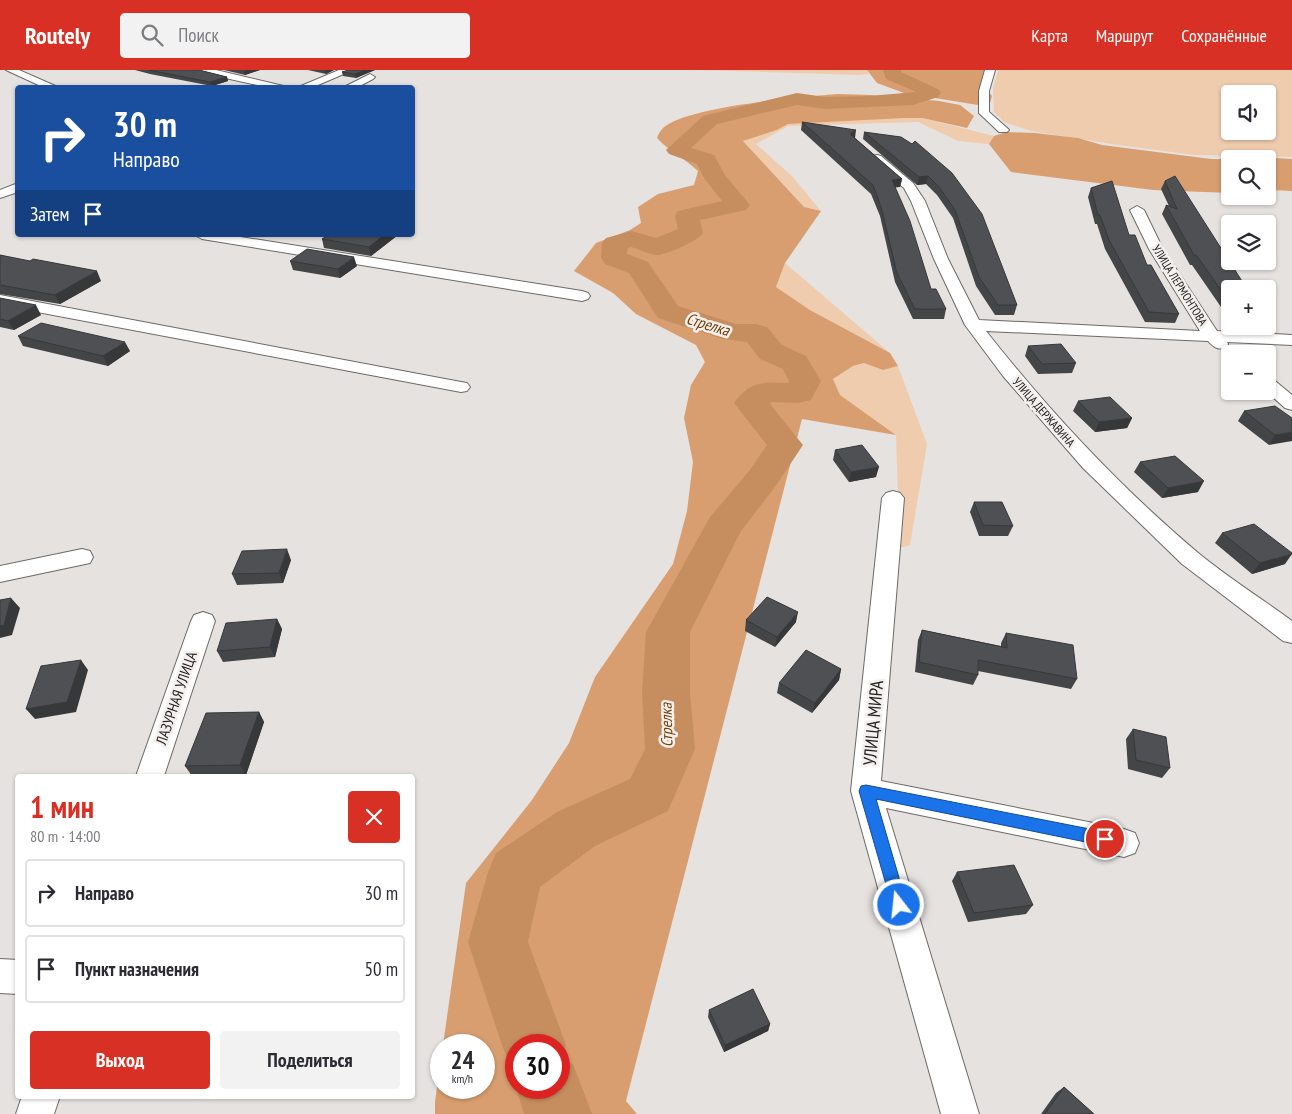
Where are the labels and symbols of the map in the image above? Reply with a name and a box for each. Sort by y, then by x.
street label: УЛИЦА ЛЕРМОНТОВА [1149,242,1211,328]
water label: Стрелка [684,308,734,340]
street label: УЛИЦА ДЕРЖАВИНА [1010,374,1078,450]
street label: ЛАЗУРНАЯ УЛИЦА [151,648,201,748]
street label: УЛИЦА МИРА [858,679,888,767]
water label: Стрелка [656,701,676,747]
pin [1084,818,1126,860]
position arrow [872,878,924,930]
speed limit sign: 30 [505,1034,570,1099]

